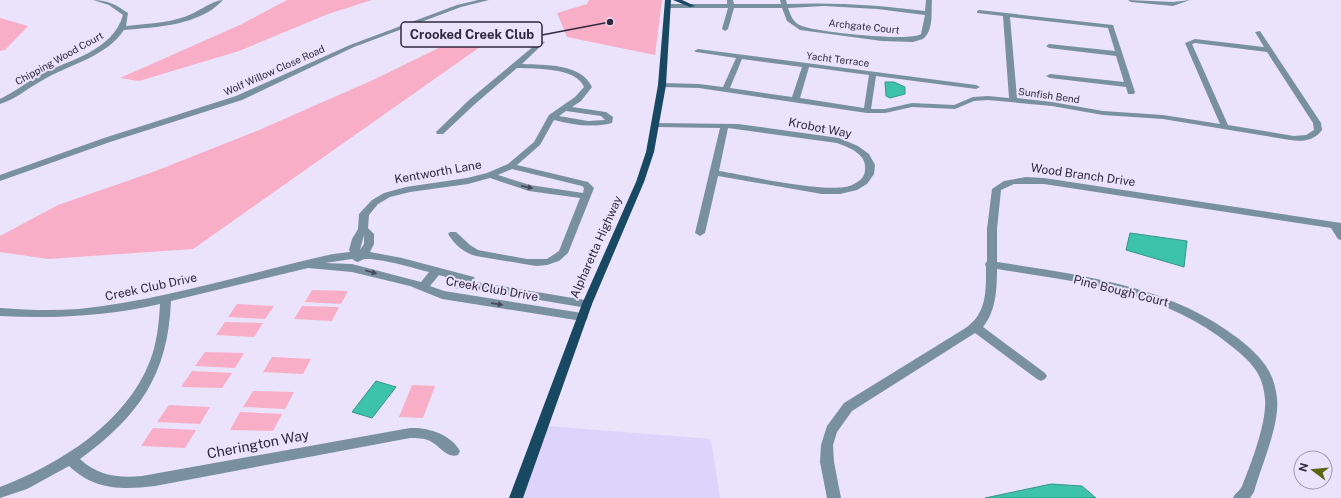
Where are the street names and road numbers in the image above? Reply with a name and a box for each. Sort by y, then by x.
street label: Archgate Court [828,16,900,36]
street label: Chipping Wood Court [13,29,105,87]
street label: Wolf Willow Close Road [222,42,326,98]
street label: Yacht Terrace [806,49,870,69]
street label: Sunfish Bend [1017,85,1081,105]
street label: Krobot Way [787,115,853,141]
street label: Kentworth Lane [393,157,483,187]
street label: Wood Branch Drive [1030,161,1136,189]
street label: Alpharetta Highway [567,193,625,300]
street label: Creek Club Drive [104,270,198,304]
street label: Pine Bough Court [1072,272,1170,310]
street label: Creek Club Drive [445,274,539,304]
street label: Cherington Way [206,426,311,462]

